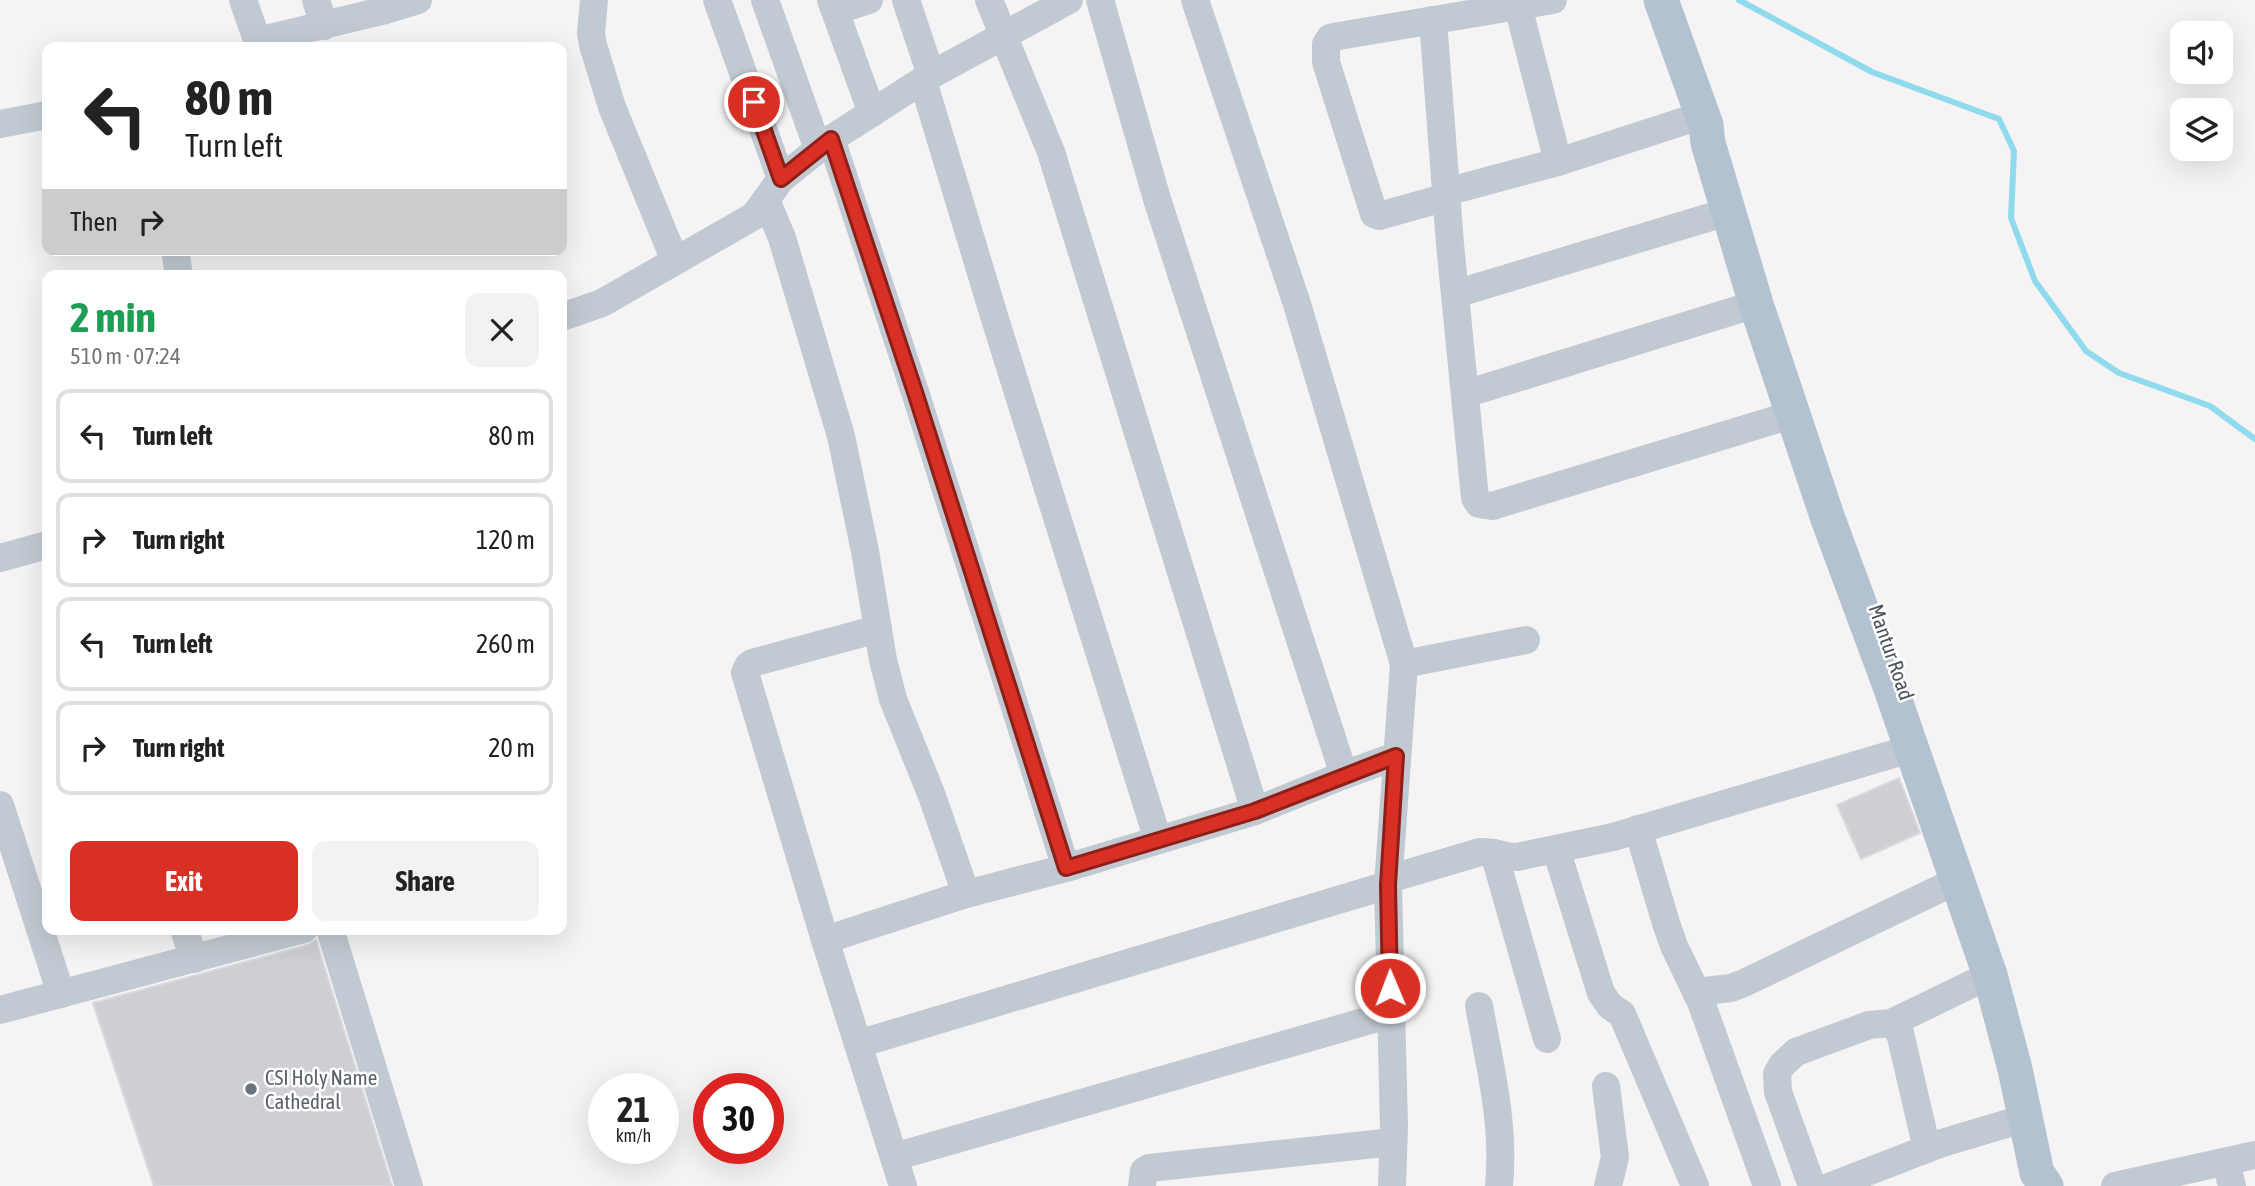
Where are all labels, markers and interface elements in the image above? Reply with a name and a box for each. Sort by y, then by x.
map controls [2170,21,2233,161]
button: sound [2170,21,2233,84]
text: 80 m [185,69,273,125]
icon: left [70,70,161,161]
pin [724,72,784,132]
icon: arrive [735,83,773,121]
button: layers [2170,98,2233,161]
text: Turn left [185,127,283,164]
icon: right [132,203,170,241]
text: Then [70,207,118,237]
text: 2 min [70,293,156,341]
button: close [465,293,539,367]
text: 510 m · 07:24 [70,343,181,369]
icon: left [74,417,112,455]
text: Turn left [133,421,213,451]
text: 80 m [488,421,535,451]
icon: right [74,521,112,559]
text: Turn right [133,525,224,555]
text: 120 m [476,525,535,555]
street label: Mantur Road [1864,601,1920,703]
icon: left [74,625,112,663]
text: Turn left [133,629,213,659]
text: 260 m [476,629,535,659]
icon: right [74,729,112,767]
text: Turn right [133,733,224,763]
text: 20 m [488,733,535,763]
button: Exit [70,841,298,921]
button: Share [312,841,539,921]
position arrow [1353,951,1427,1025]
place label: CSI Holy Name Cathedral [265,1065,377,1113]
speed limit sign: 30 [693,1073,784,1164]
marker: CSI Holy Name Cathedral [243,1081,259,1097]
text: 21 [617,1089,650,1129]
text: km/h [616,1125,651,1146]

